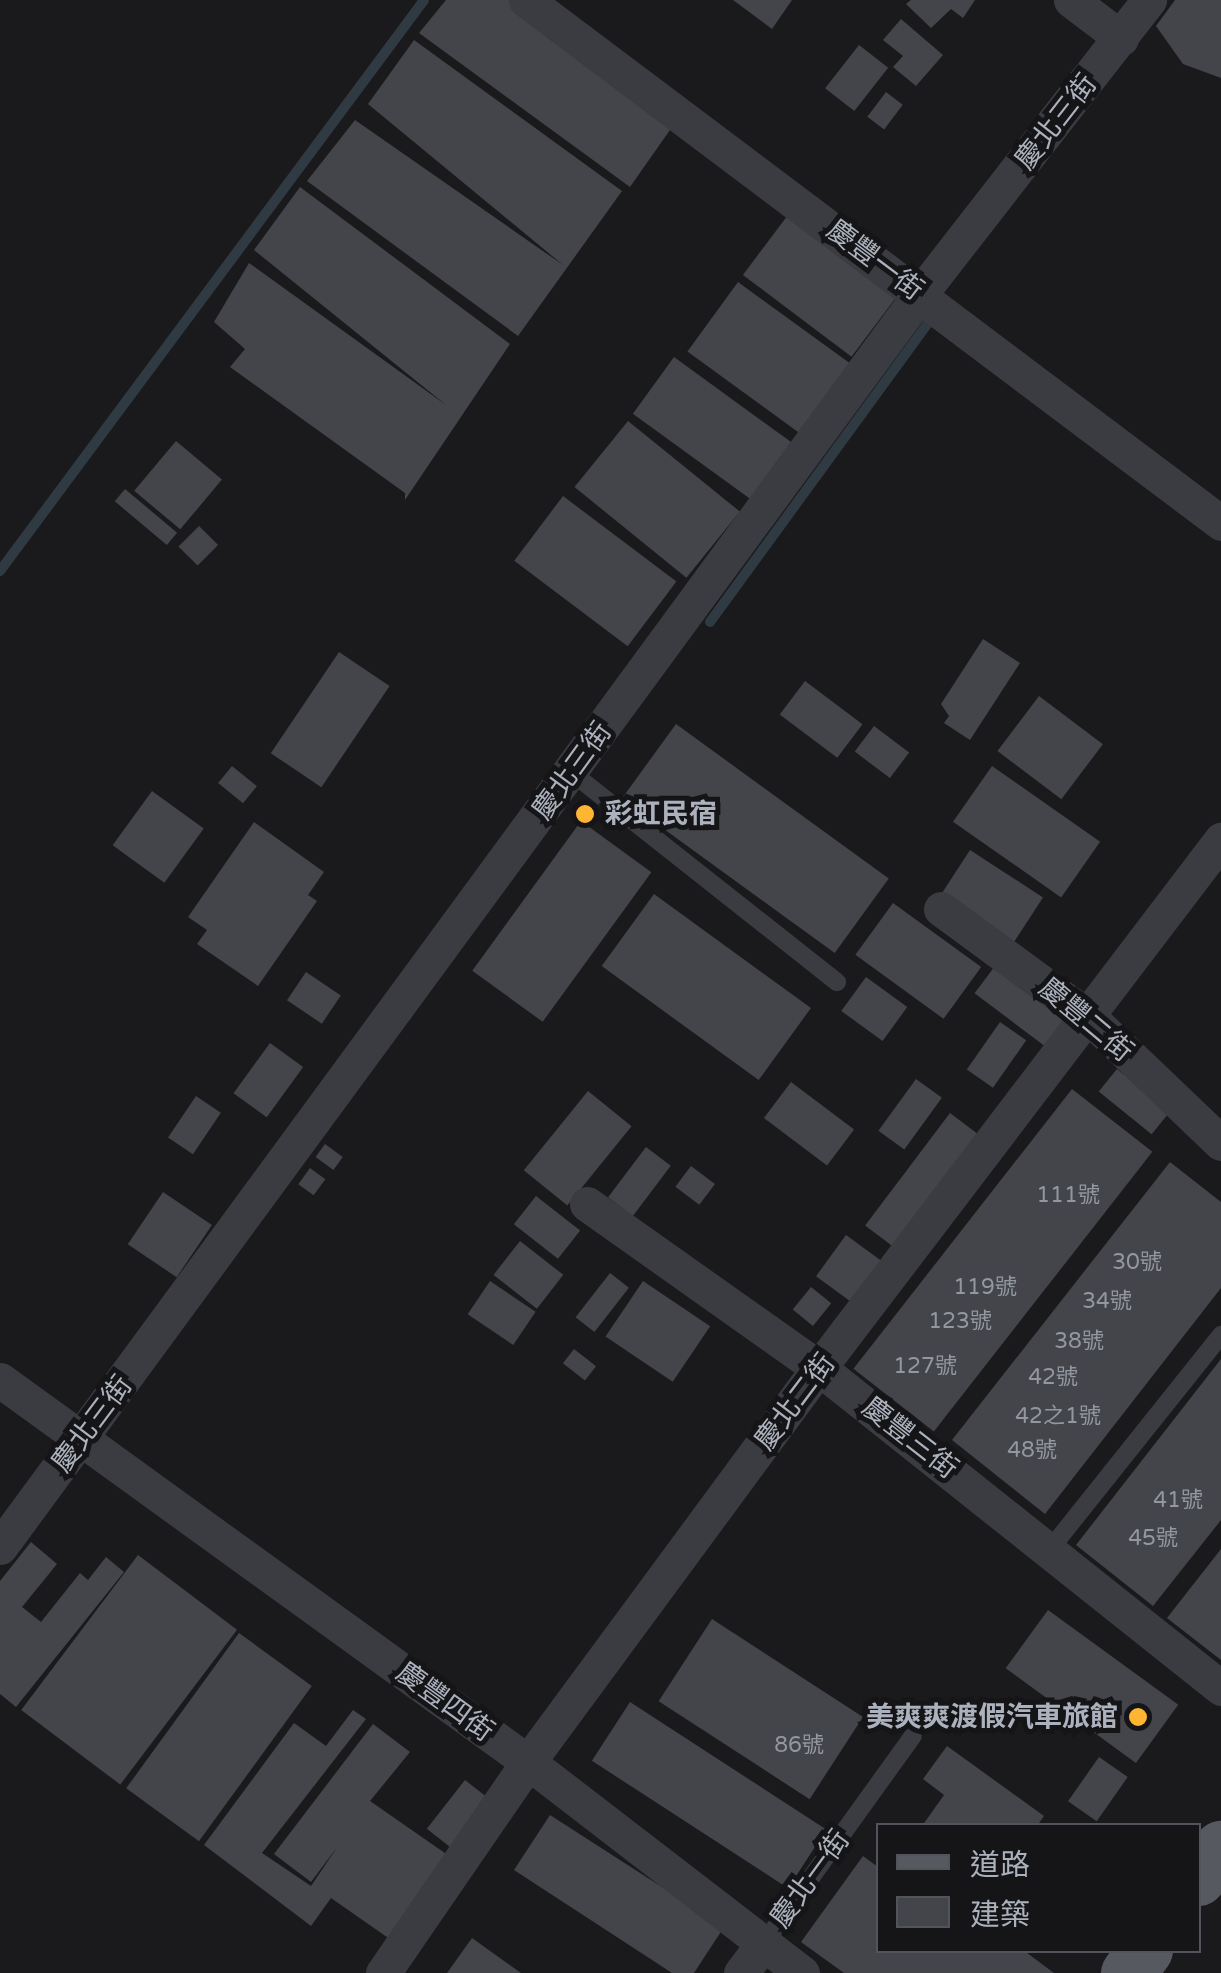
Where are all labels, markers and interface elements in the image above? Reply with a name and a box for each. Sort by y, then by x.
street label: 慶北三街 [1008,68,1104,176]
street label: 慶豐一街 [820,213,930,307]
street label: 慶北三街 [525,716,619,826]
place label: 彩虹民宿 [605,797,717,831]
marker: 彩虹民宿 [574,803,596,825]
street label: 慶豐二街 [1032,971,1140,1069]
house number: 111號 [1036,1183,1100,1209]
house number: 30號 [1112,1250,1162,1276]
house number: 119號 [953,1275,1017,1301]
house number: 34號 [1082,1289,1132,1315]
house number: 123號 [928,1309,992,1335]
house number: 38號 [1054,1329,1104,1355]
street label: 慶北二街 [748,1347,842,1457]
house number: 127號 [893,1354,957,1380]
house number: 42號 [1028,1365,1078,1391]
street label: 慶北三街 [45,1369,139,1479]
street label: 慶豐三街 [856,1390,964,1486]
house number: 42之1號 [1015,1404,1101,1430]
house number: 48號 [1007,1438,1057,1464]
house number: 41號 [1153,1488,1203,1514]
house number: 45號 [1128,1526,1178,1552]
street label: 慶豐四街 [390,1655,500,1749]
place label: 美爽爽渡假汽車旅館 [866,1700,1118,1734]
marker: 美爽爽渡假汽車旅館 [1127,1706,1149,1728]
house number: 86號 [774,1733,824,1759]
legend [876,1823,1201,1953]
street label: 慶北一街 [763,1824,857,1934]
text: 道路 [970,1847,1030,1884]
text: 建築 [970,1897,1030,1934]

